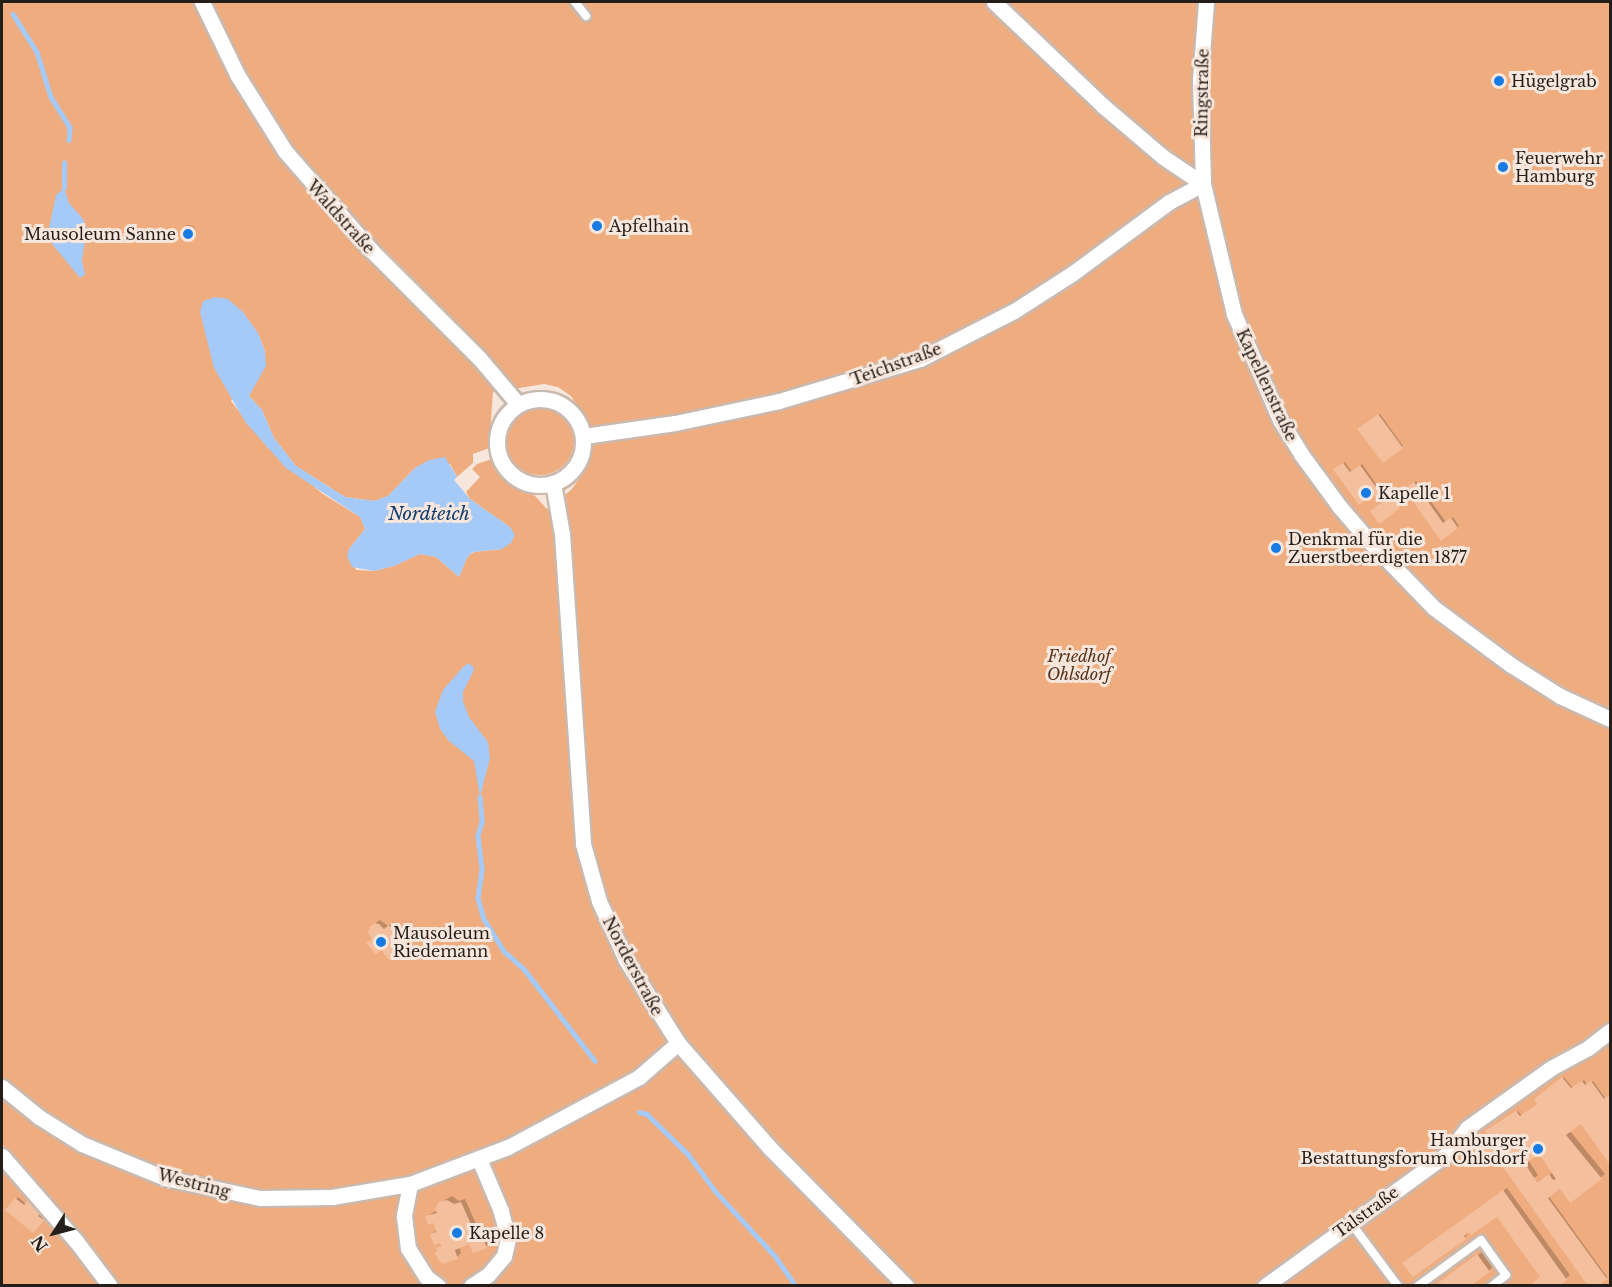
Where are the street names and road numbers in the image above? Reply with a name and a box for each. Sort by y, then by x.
street label: Ringstraße [1192,49,1212,137]
street label: Waldstraße [303,176,379,258]
street label: Kapellenstraße [1233,326,1301,444]
street label: Teichstraße [848,339,944,389]
street label: Norderstraße [599,913,667,1019]
street label: Westring [156,1165,232,1201]
street label: Talstraße [1330,1182,1402,1242]

